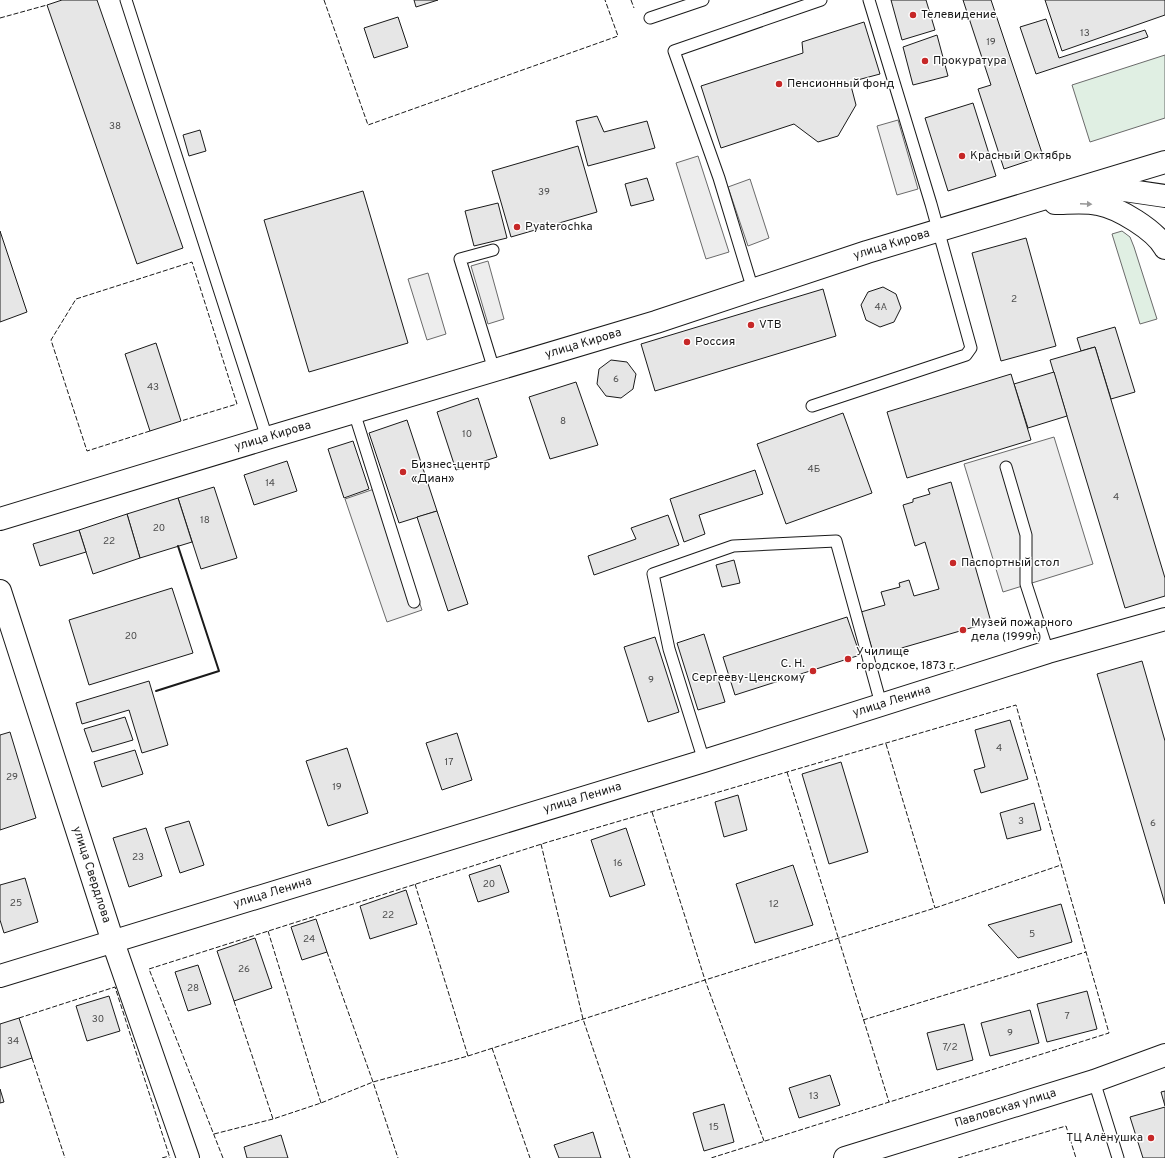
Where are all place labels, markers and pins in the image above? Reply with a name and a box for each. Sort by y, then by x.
place label: Телевидение [921,7,996,23]
marker: Телевидение [908,10,918,20]
place label: Прокуратура [933,53,1007,69]
marker: Прокуратура [920,56,930,66]
place label: Пенсионный фонд [787,76,894,92]
marker: Пенсионный фонд [774,79,784,89]
place label: Красный Октябрь [970,148,1071,164]
marker: Красный Октябрь [957,151,967,161]
place label: Pyaterochka [525,219,593,235]
marker: Pyaterochka [512,222,522,232]
place label: VTB [759,317,782,333]
marker: VTB [746,320,756,330]
place label: Россия [695,334,735,350]
marker: Россия [682,337,692,347]
place label: Бизнес-центр «Диан» [411,457,490,487]
marker: Бизнес-центр «Диан» [398,467,408,477]
place label: Паспортный стол [961,555,1060,571]
marker: Паспортный стол [948,558,958,568]
place label: Музей пожарного дела (1999г) [971,615,1073,645]
marker: Музей пожарного дела (1999г) [958,625,968,635]
place label: Училище городское, 1873 г. [856,644,956,674]
marker: Училище городское, 1873 г. [843,654,853,664]
place label: С. Н. Сергееву-Ценскому [691,656,805,686]
marker: С. Н. Сергееву-Ценскому [808,666,818,676]
place label: ТЦ Алёнушка [1066,1130,1143,1146]
marker: ТЦ Алёнушка [1146,1133,1156,1143]

